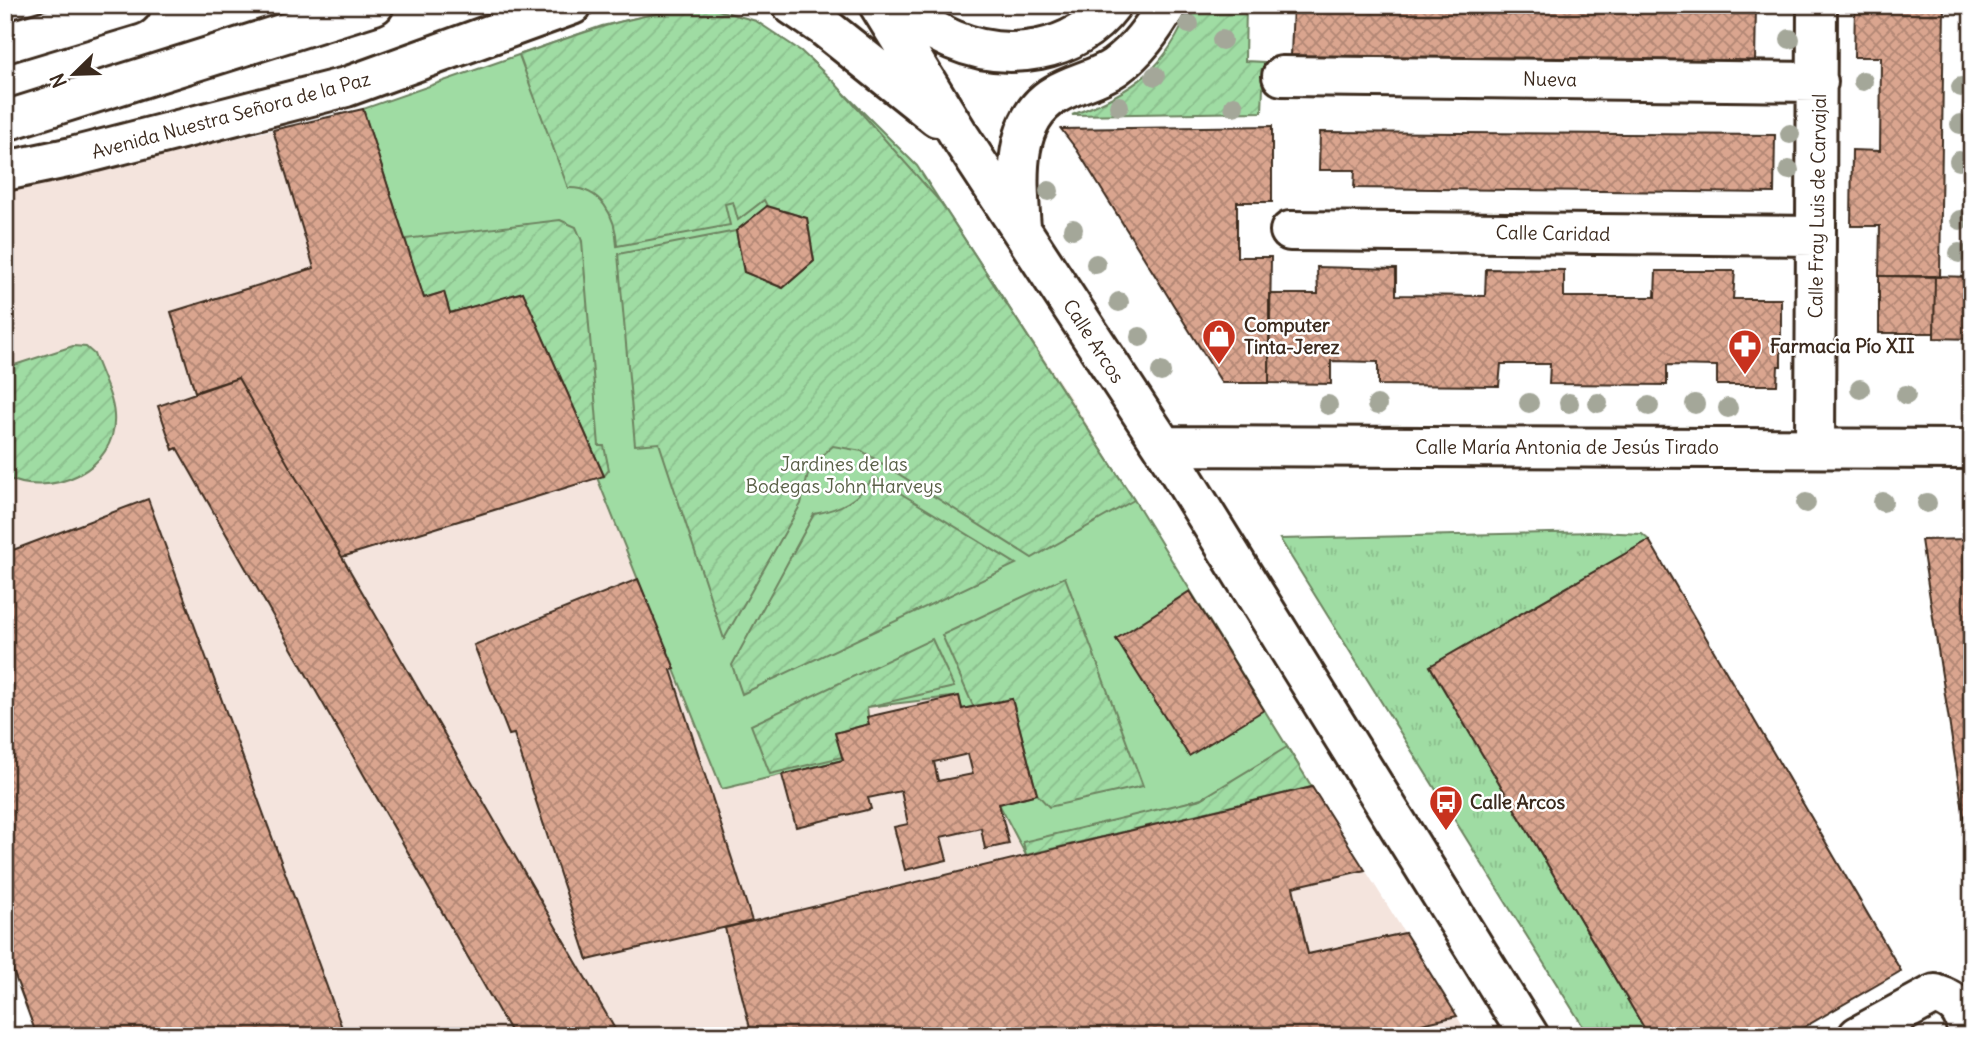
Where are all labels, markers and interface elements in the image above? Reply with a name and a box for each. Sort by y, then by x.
north arrow [38,38,108,108]
street label: Avenida Nuestra Señora de la Paz [89,66,373,164]
street label: Nueva [1523,67,1577,91]
text: N [45,70,72,91]
street label: Calle Fray Luis de Carvajal [1803,93,1831,319]
street label: Calle Caridad [1495,220,1611,246]
street label: Calle Arcos [1058,295,1130,387]
place label: Computer Tinta-Jerez [1244,313,1340,359]
shop icon: Computer Tinta-Jerez [1200,317,1238,366]
pharmacy icon: Farmacia Pío XII [1726,327,1764,376]
place label: Farmacia Pío XII [1770,334,1915,358]
street label: Calle María Antonia de Jesús Tirado [1415,435,1719,459]
park label: Jardines de las Bodegas John Harveys [746,452,942,498]
bus stop icon: Calle Arcos [1427,783,1465,832]
place label: Calle Arcos [1470,790,1565,814]

